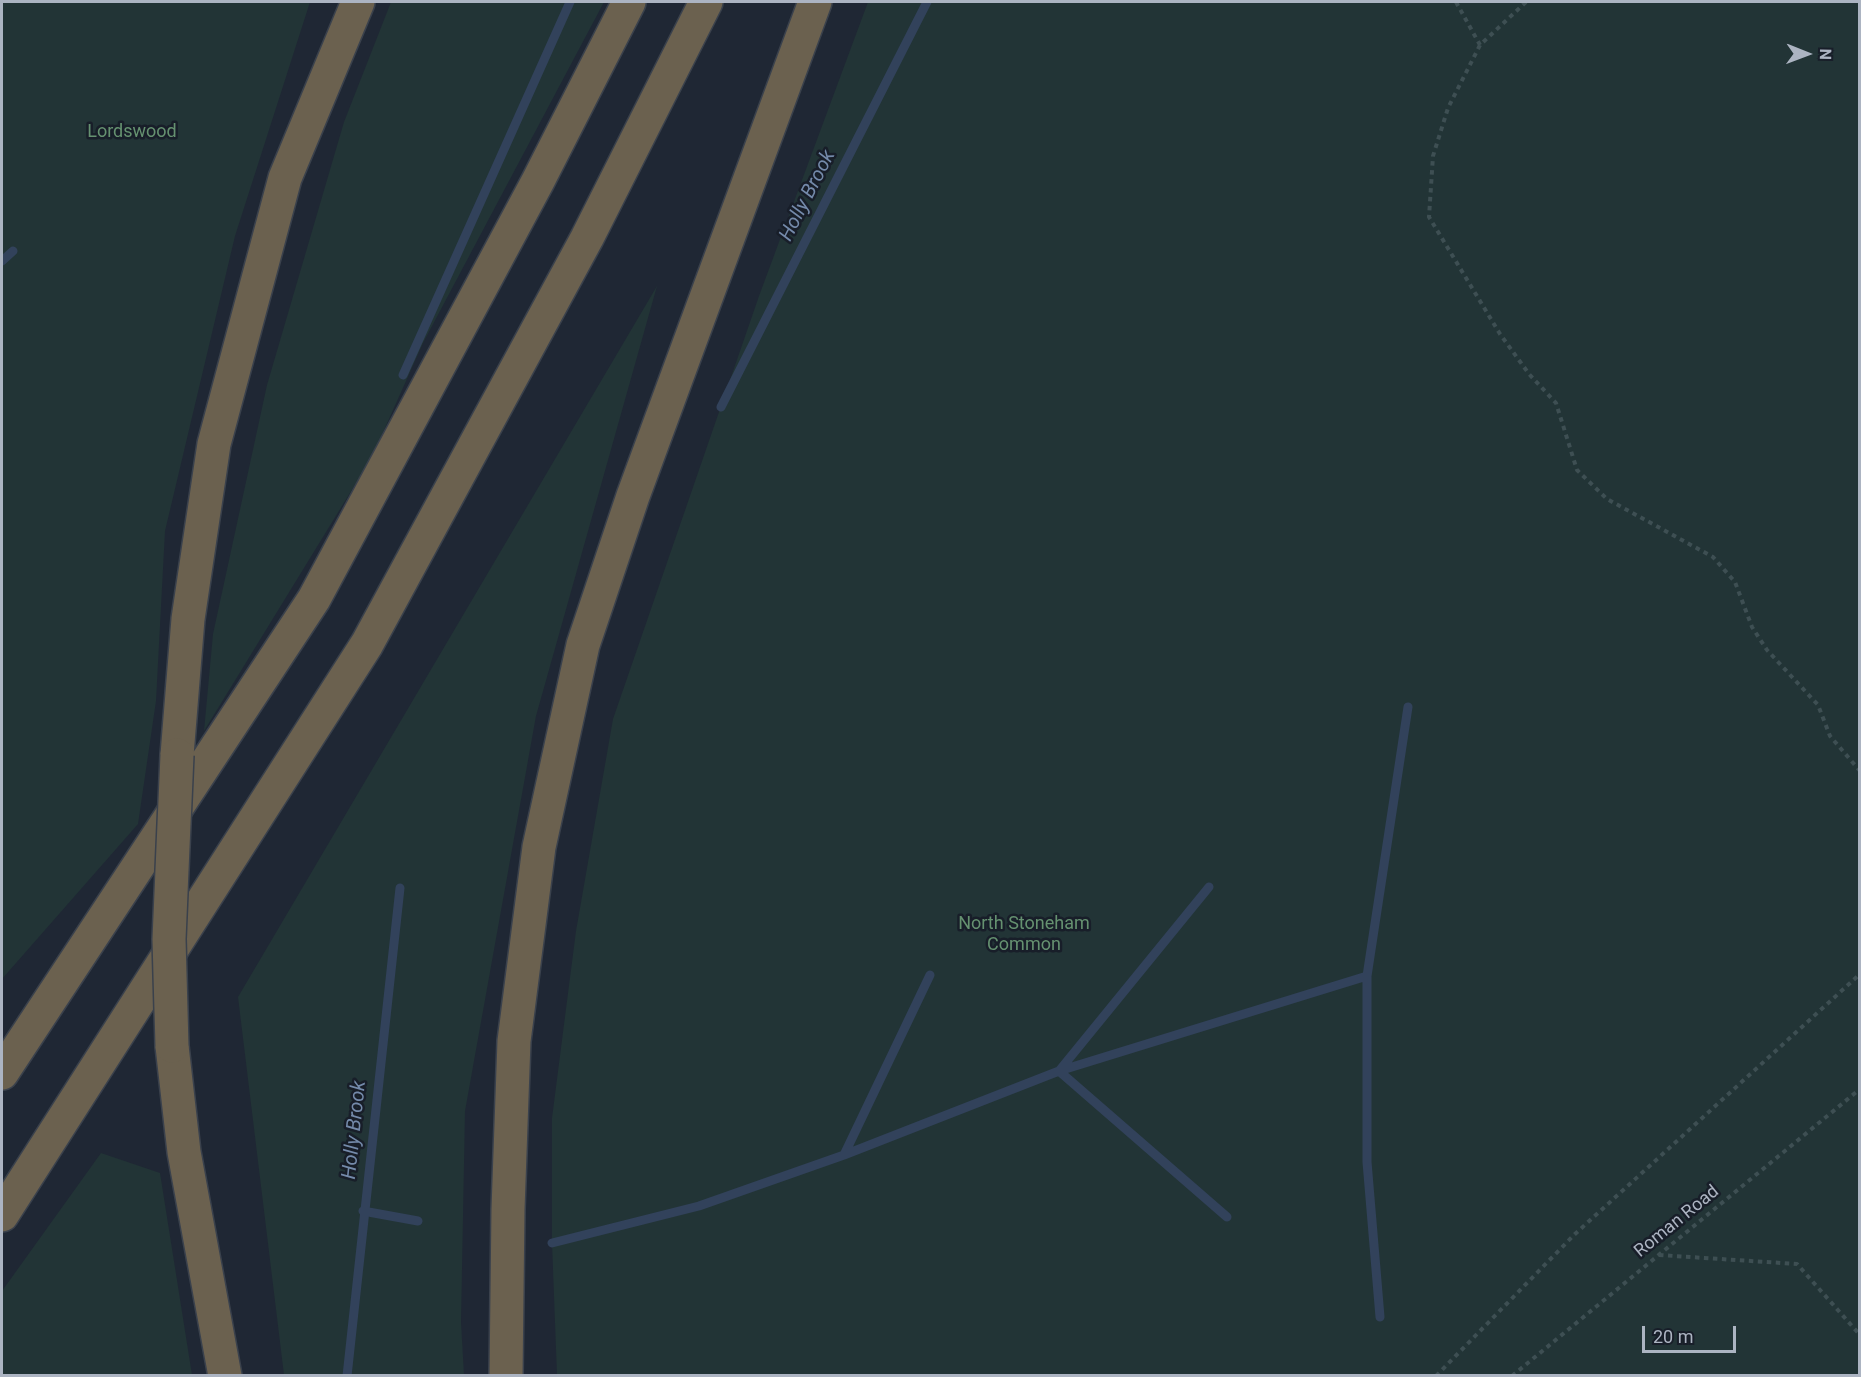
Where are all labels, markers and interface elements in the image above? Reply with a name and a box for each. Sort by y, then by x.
north arrow [1777,24,1837,84]
text: N [1816,49,1835,60]
park label: Lordswood [87,121,177,143]
water label: Holly Brook [775,147,841,245]
park label: North Stoneham Common [958,913,1090,956]
water label: Holly Brook [338,1080,372,1180]
street label: Roman Road [1630,1181,1724,1263]
scale bar [1645,1314,1740,1352]
text: 20 m [1653,1326,1693,1347]

